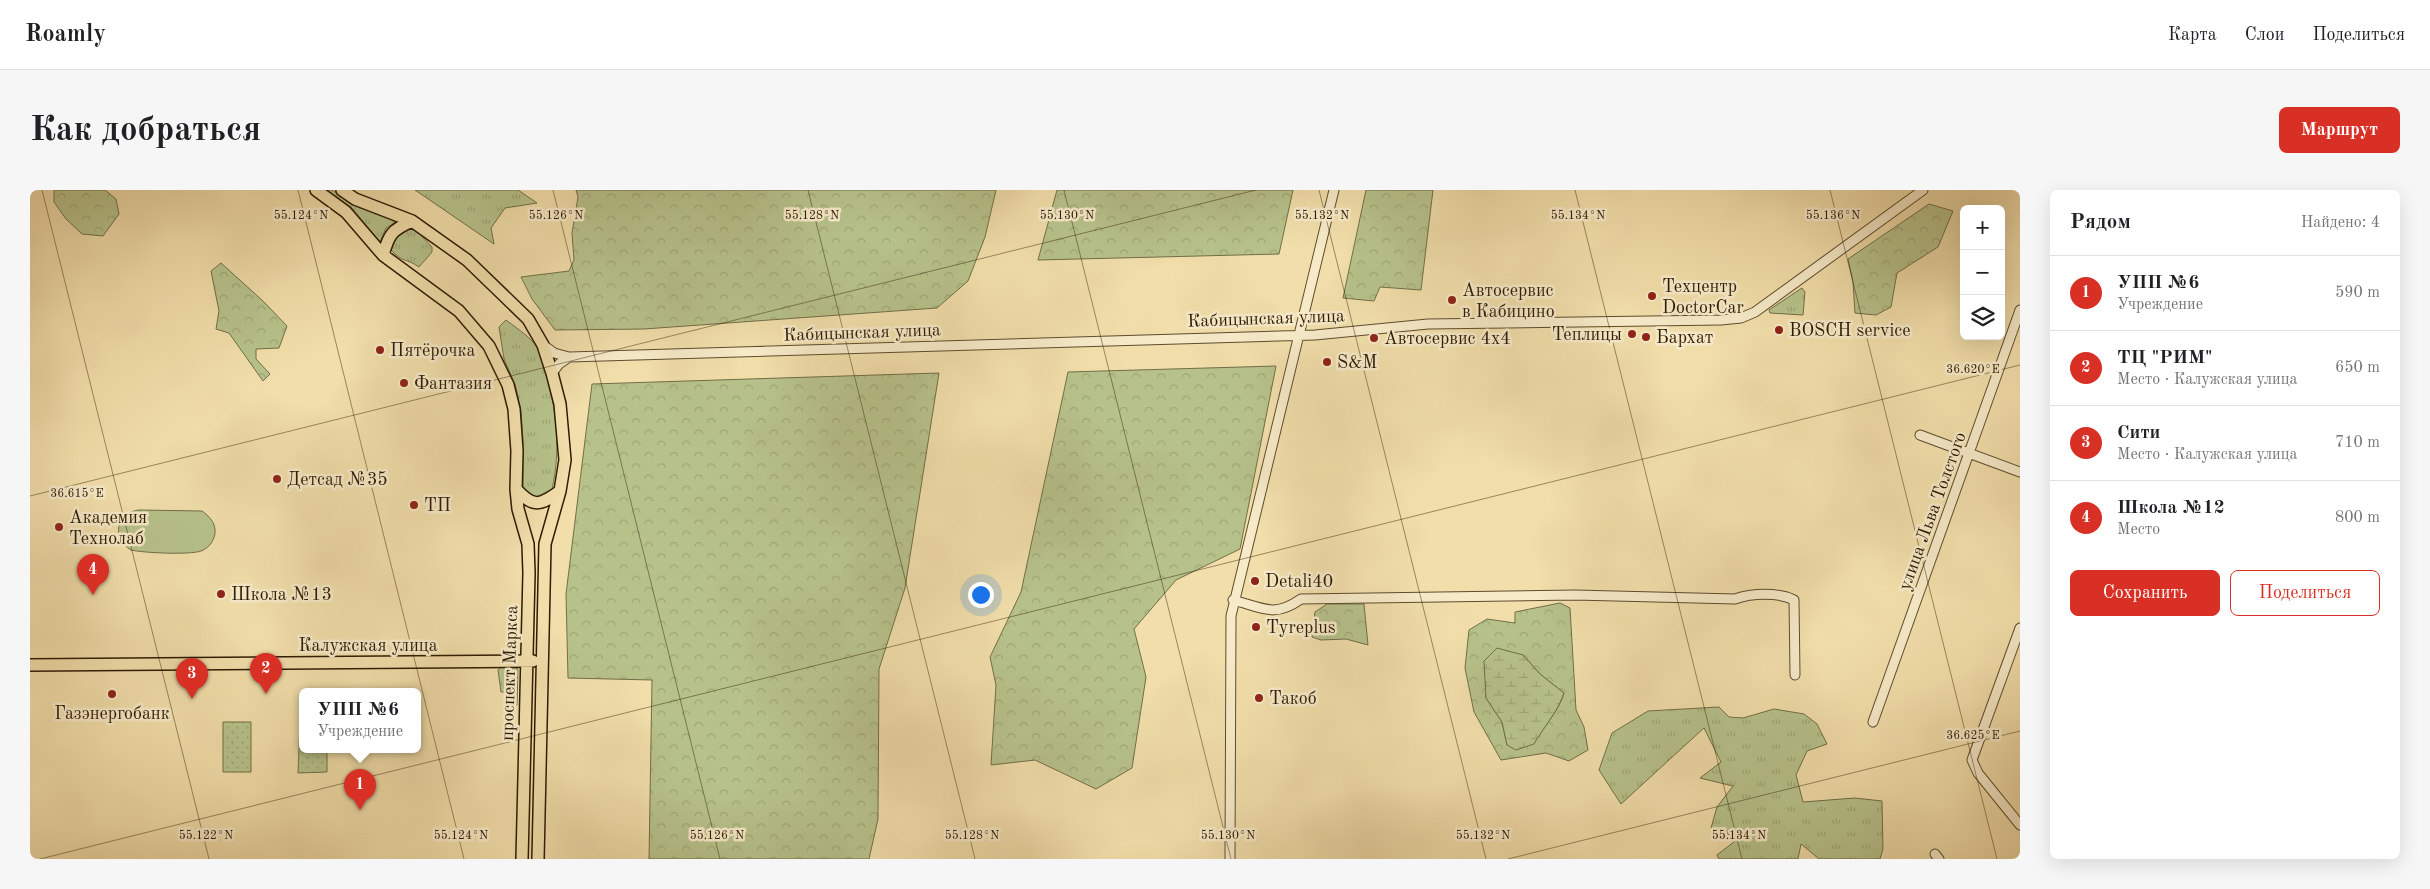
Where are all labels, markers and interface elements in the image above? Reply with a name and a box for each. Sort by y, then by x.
text: Roamly [25,23,106,47]
text: Карта [2168,26,2217,44]
text: Слои [2245,26,2284,44]
text: Поделиться [2312,26,2405,44]
button: Маршрут [2279,107,2400,153]
text: Как добраться [30,113,261,148]
map controls [1960,205,2005,340]
button: + [1960,205,2005,250]
text: 55.124°N [274,209,328,222]
text: 55.126°N [529,209,583,222]
text: 55.128°N [785,209,839,222]
text: 55.130°N [1040,209,1094,222]
text: 55.132°N [1295,209,1349,222]
text: 55.134°N [1551,209,1605,222]
text: 55.136°N [1806,209,1860,222]
text: Рядом [2070,212,2131,233]
text: Найдено: 4 [2301,215,2380,231]
button: − [1960,250,2005,295]
text: УПП №6 [2117,274,2199,293]
place label: Техцентр DoctorCar [1662,278,1744,317]
place label: Автосервис в Кабицино [1462,282,1555,321]
text: 1 [2081,285,2091,301]
text: 590 m [2335,285,2380,301]
marker: Техцентр DoctorCar [1646,290,1658,302]
marker: Автосервис в Кабицино [1446,294,1458,306]
button: layers [1960,295,2005,340]
text: Учреждение [2117,297,2203,313]
street label: Кабицынская улица [1187,307,1345,331]
street label: Кабицынская улица [783,321,941,345]
place label: BOSCH service [1789,322,1910,340]
marker: BOSCH service [1773,324,1785,336]
place label: Теплицы [1552,326,1622,344]
marker: Теплицы [1626,328,1638,340]
place label: Бархат [1656,329,1713,347]
place label: Автосервис 4х4 [1384,330,1511,348]
marker: Бархат [1640,331,1652,343]
marker: Автосервис 4х4 [1368,332,1380,344]
place label: Пятёрочка [390,342,476,360]
marker: Пятёрочка [374,344,386,356]
text: ТЦ "РИМ" [2117,349,2213,368]
place label: S&M [1337,354,1377,372]
marker: S&M [1321,356,1333,368]
text: 2 [2081,360,2091,376]
text: 650 m [2335,360,2380,376]
text: 36.620°E [1946,364,2000,376]
text: Место · Калужская улица [2117,372,2297,388]
place label: Фантазия [414,375,492,393]
marker: Фантазия [398,377,410,389]
text: Сити [2117,424,2160,443]
street label: улица Льва Толстого [1896,430,1970,593]
text: 3 [2081,435,2091,451]
text: 710 m [2335,435,2380,451]
text: Место · Калужская улица [2117,447,2297,463]
place label: Детсад №35 [287,471,388,489]
marker: Детсад №35 [271,473,283,485]
text: 36.615°E [50,487,104,500]
place label: ТП [424,497,451,515]
marker: ТП [408,499,420,511]
text: Школа №12 [2117,499,2225,518]
place label: Академия Технолаб [69,509,147,548]
text: 4 [2081,510,2091,526]
text: 800 m [2335,510,2380,526]
marker: Академия Технолаб [53,521,65,533]
text: Место [2117,522,2160,538]
pin: 4 [77,554,109,595]
button: Сохранить [2070,570,2220,616]
button: Поделиться [2230,570,2380,616]
place label: Detali40 [1265,573,1333,591]
marker: Detali40 [1249,575,1261,587]
your location [968,582,994,608]
place label: Школа №13 [231,586,332,604]
marker: Школа №13 [215,588,227,600]
street label: проспект Маркса [499,605,521,741]
place label: Tyreplus [1266,619,1336,637]
marker: Tyreplus [1250,621,1262,633]
street label: Калужская улица [298,637,438,655]
pin: 2 [250,653,282,694]
pin: 3 [176,658,208,699]
marker: Газэнергобанк [106,688,118,700]
popup [299,688,421,753]
place label: Такоб [1269,690,1317,708]
marker: Такоб [1253,692,1265,704]
text: УПП №6 [317,701,399,720]
place label: Газэнергобанк [54,705,170,723]
text: Учреждение [317,724,403,740]
text: 36.625°E [1946,729,2000,742]
pin: 1 [344,769,376,810]
text: 55.122°N [179,829,233,842]
text: 55.124°N [434,829,488,842]
text: 55.126°N [690,829,744,842]
text: 55.128°N [945,829,999,842]
text: 55.130°N [1201,829,1255,842]
text: 55.132°N [1456,829,1510,842]
text: 55.134°N [1712,829,1766,842]

